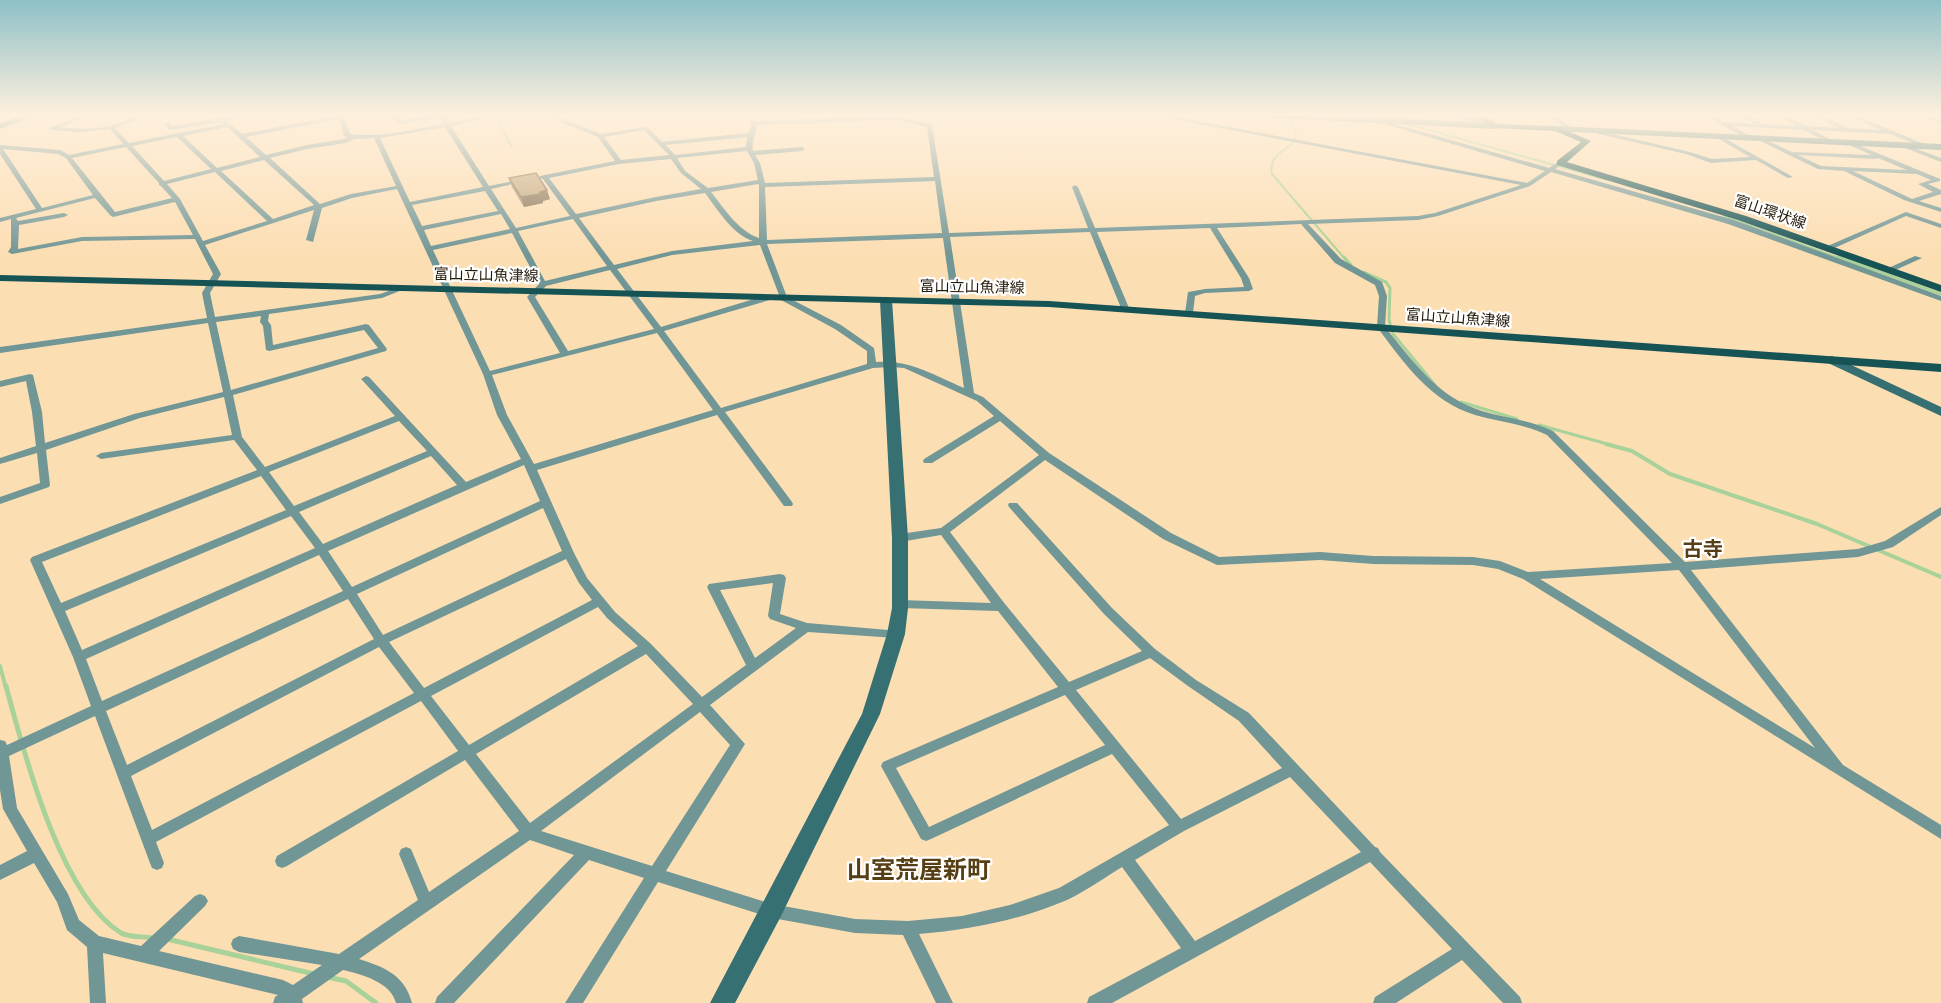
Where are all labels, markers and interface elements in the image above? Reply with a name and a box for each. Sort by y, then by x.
street label: 富山環状線 [1732,191,1808,233]
street label: 富山立山魚津線 [433,265,539,285]
street label: 富山立山魚津線 [919,277,1025,297]
street label: 富山立山魚津線 [1405,305,1511,331]
district label: 古寺 [1683,537,1723,561]
district label: 山室荒屋新町 [847,856,991,884]

